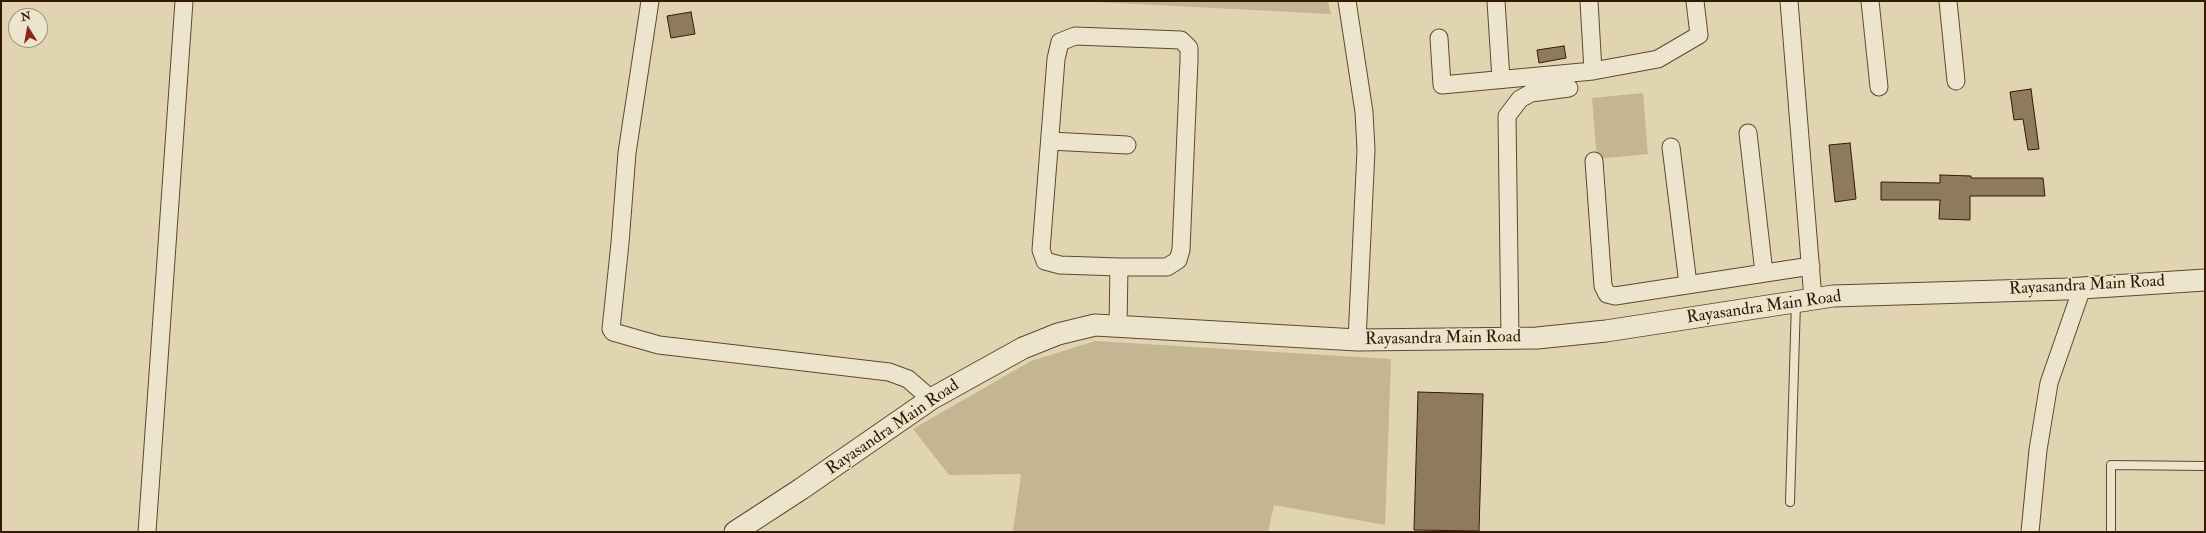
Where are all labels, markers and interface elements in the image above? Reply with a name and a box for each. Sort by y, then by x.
north arrow [8,8,48,48]
text: N [20,9,32,24]
street label: Rayasandra Main Road [2009,272,2165,300]
street label: Rayasandra Main Road [1685,287,1843,329]
street label: Rayasandra Main Road [1365,327,1521,351]
street label: Rayasandra Main Road [823,376,963,480]

